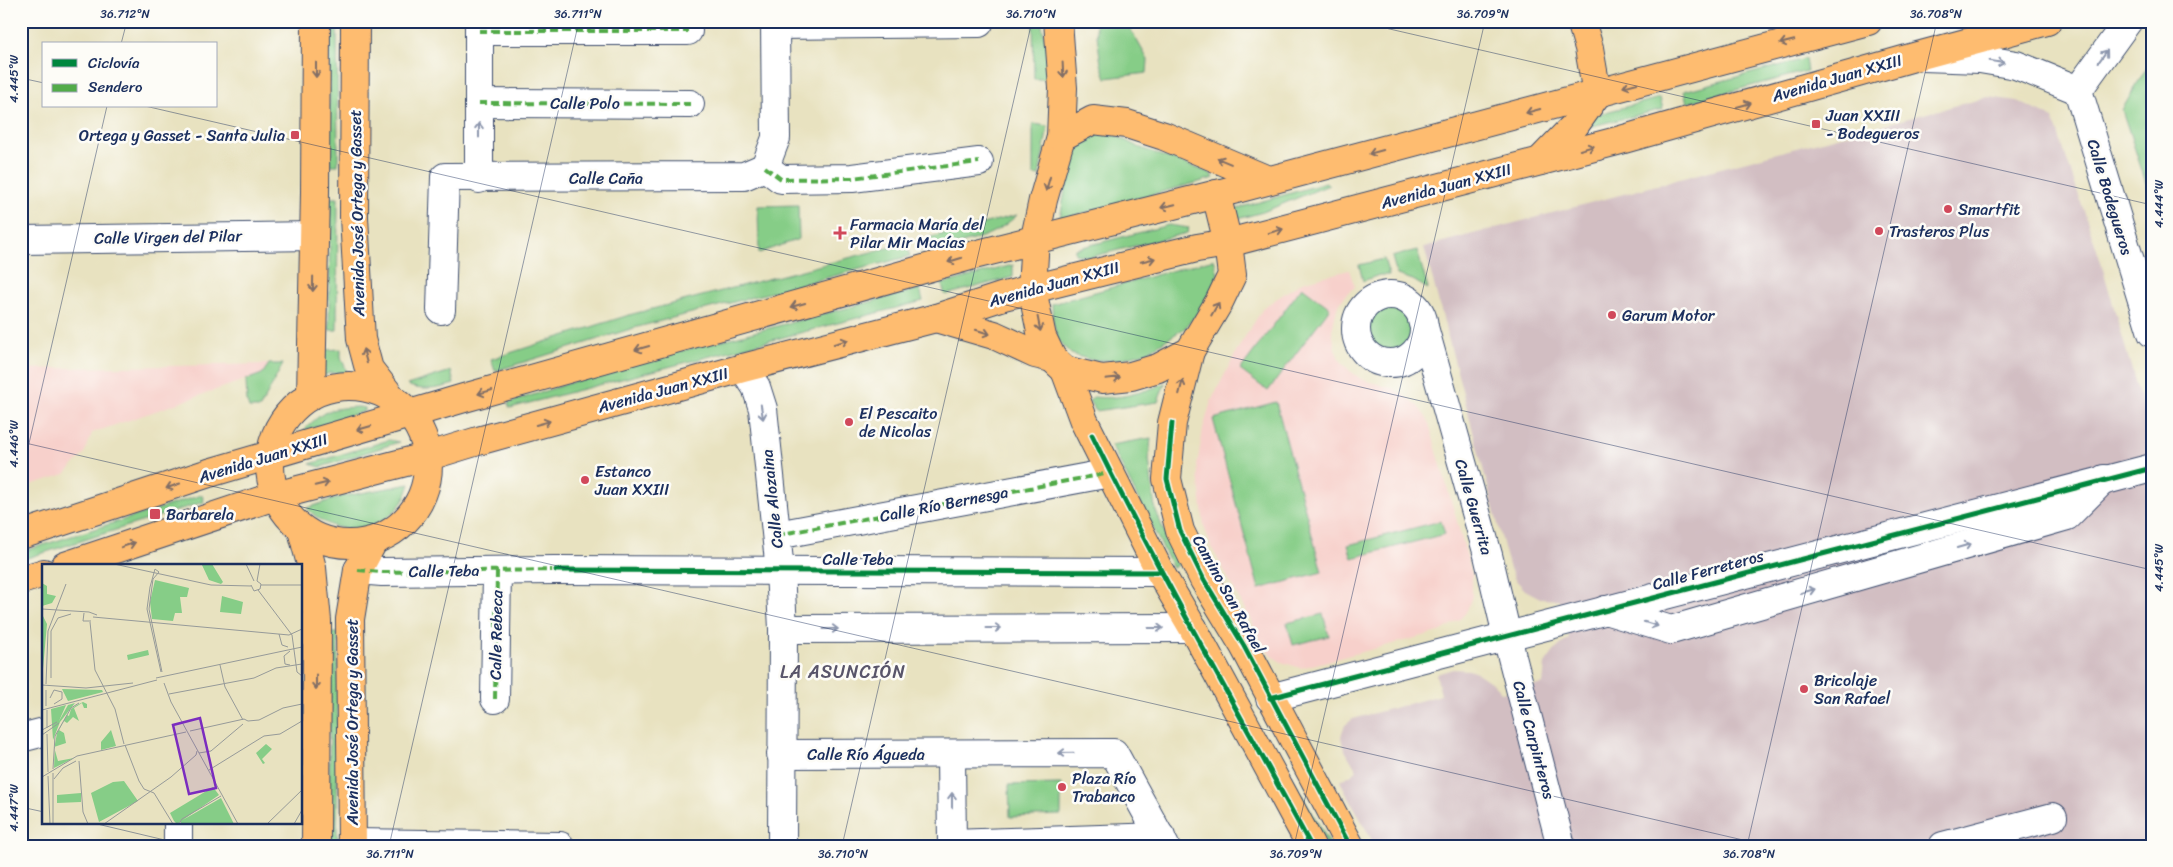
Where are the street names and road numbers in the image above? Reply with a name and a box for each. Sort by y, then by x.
street label: Avenida Juan XXIII [1768,46,1905,111]
street label: Calle Polo [550,89,620,118]
street label: Avenida José Ortega y Gasset [341,109,373,318]
street label: Calle Bodegueros [2079,135,2142,259]
street label: Avenida Juan XXIII [1377,155,1515,218]
street label: Calle Caña [569,164,643,193]
street label: Calle Virgen del Pilar [94,221,244,253]
street label: Avenida Juan XXIII [985,253,1123,316]
street label: Avenida Juan XXIII [594,359,732,422]
street label: Avenida Juan XXIII [194,425,331,492]
street label: Calle Alozaina [752,448,792,550]
street label: Calle Guerrita [1446,455,1502,559]
street label: Calle Río Bernesga [877,477,1011,531]
street label: Camino San Rafael [1184,529,1274,659]
street label: Calle Ferreteros [1649,541,1768,599]
street label: Calle Teba [823,545,893,574]
street label: Calle Teba [408,556,480,586]
street label: Calle Rebeca [481,589,511,680]
street label: Avenida José Ortega y Gasset [338,619,367,826]
street label: Calle Carpinteros [1504,677,1564,803]
street label: Calle Río Águeda [807,740,925,769]

